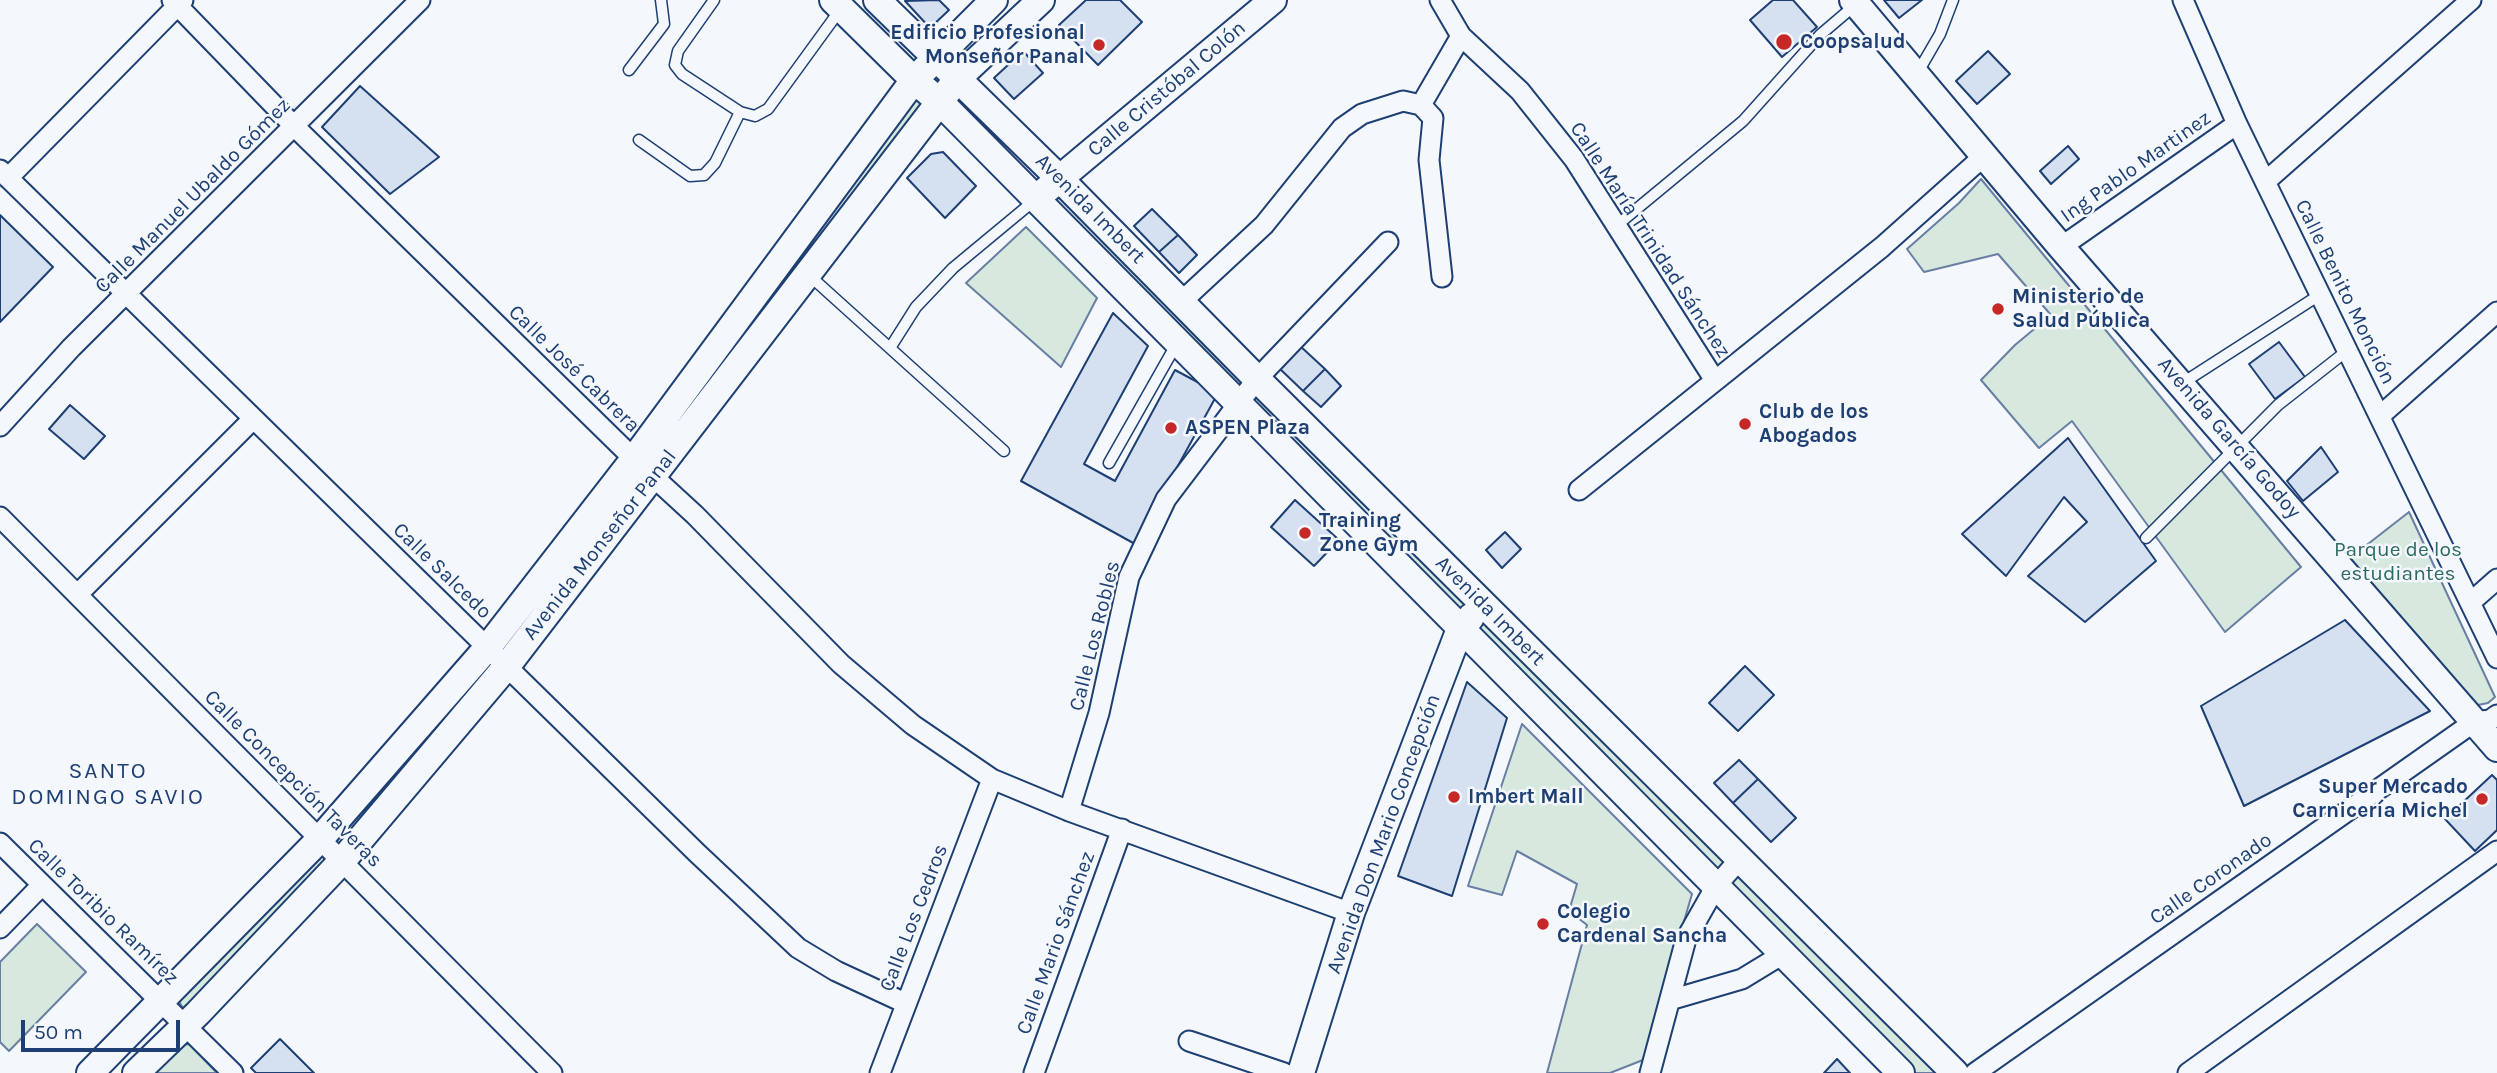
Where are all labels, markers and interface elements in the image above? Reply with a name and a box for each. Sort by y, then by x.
street label: Calle Cristóbal Colón [1083,16,1251,162]
place label: Edificio Profesional Monseñor Panal [890,20,1085,70]
place label: Coopsalud [1800,29,1906,55]
marker: Coopsalud [1774,32,1794,52]
marker: Edificio Profesional Monseñor Panal [1091,37,1107,53]
street label: Calle Manuel Ubaldo Gómez [90,93,296,299]
street label: Ing Pablo Martinez [2056,106,2216,228]
street label: Calle María Trinidad Sánchez [1564,117,1736,363]
street label: Avenida Imbert [1030,149,1150,269]
street label: Calle Benito Monción [2289,196,2401,388]
place label: Ministerio de Salud Pública [2012,284,2150,334]
street label: Calle José Cabrera [503,300,645,438]
marker: Ministerio de Salud Pública [1990,301,2006,317]
street label: Avenida García Godoy [2152,352,2306,524]
place label: Club de los Abogados [1759,399,1869,449]
place label: ASPEN Plaza [1185,415,1310,441]
marker: Club de los Abogados [1737,416,1753,432]
marker: ASPEN Plaza [1163,420,1179,436]
street label: Avenida Monseñor Panal [518,445,682,645]
place label: Training Zone Gym [1319,508,1418,558]
street label: Calle Salcedo [387,518,497,624]
marker: Training Zone Gym [1297,525,1313,541]
park label: Parque de los estudiantes [2334,537,2462,587]
street label: Avenida Imbert [1430,551,1550,671]
street label: Calle Los Robles [1064,558,1126,714]
street label: Calle Concepción Taveras [199,685,387,873]
street label: Avenida Don Mario Concepción [1322,691,1446,977]
district label: SANTO DOMINGO SAVIO [13,757,203,811]
place label: Super Mercado Carnicería Michel [2292,774,2468,824]
place label: Imbert Mall [1468,784,1584,810]
marker: Imbert Mall [1446,789,1462,805]
marker: Super Mercado Carnicería Michel [2474,791,2490,807]
street label: Calle Coronado [2145,828,2277,930]
street label: Calle Toribio Ramírez [22,833,184,991]
street label: Calle Los Cedros [874,841,954,995]
street label: Calle Mario Sánchez [1011,848,1101,1038]
place label: Colegio Cardenal Sancha [1557,899,1727,949]
marker: Colegio Cardenal Sancha [1535,916,1551,932]
scale bar [24,1006,184,1050]
text: 50 m [34,1020,83,1044]

